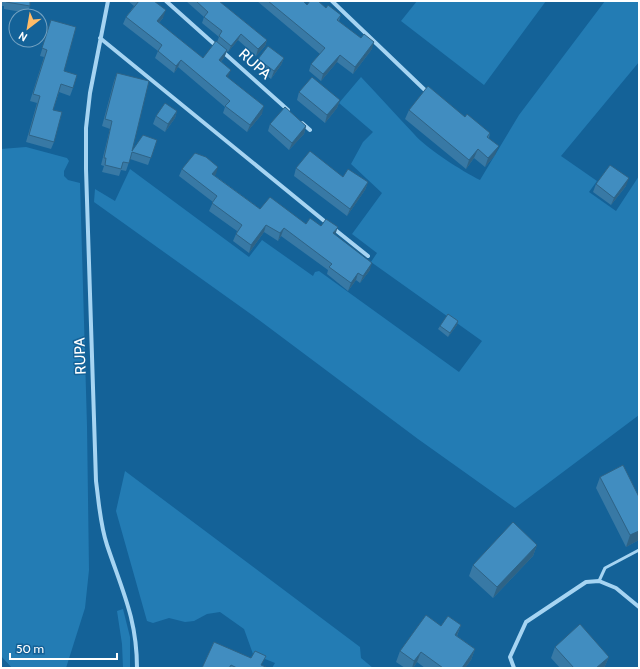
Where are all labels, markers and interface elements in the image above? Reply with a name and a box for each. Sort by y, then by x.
north arrow [8,8,48,48]
text: N [16,29,30,45]
street label: RUPA [235,45,275,84]
street label: RUPA [70,336,90,375]
scale bar [10,635,117,661]
text: 50 m [16,641,44,656]

